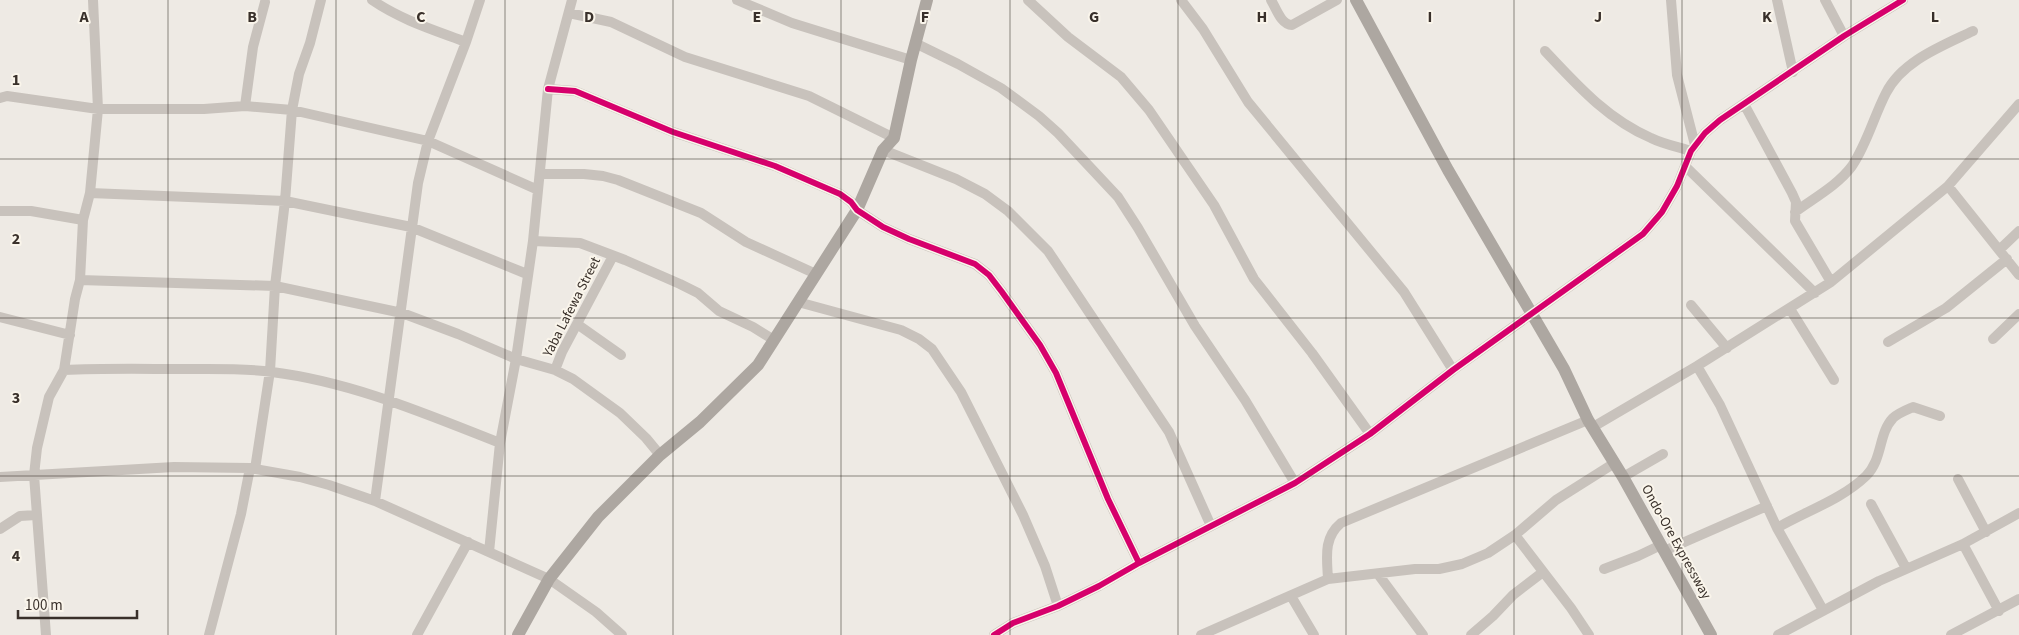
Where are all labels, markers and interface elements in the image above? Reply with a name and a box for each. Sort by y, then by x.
text: A [78,6,89,28]
text: B [247,6,257,28]
text: C [416,6,426,28]
text: D [584,6,594,28]
text: E [753,6,761,28]
text: F [921,6,929,28]
text: G [1089,6,1099,28]
text: H [1257,6,1267,28]
text: I [1428,6,1432,28]
text: J [1594,6,1602,28]
text: K [1762,6,1772,28]
text: L [1931,6,1939,28]
text: 1 [12,69,20,91]
text: 2 [12,228,20,250]
street label: Yaba Lafewa Street [538,253,606,361]
text: 3 [12,387,20,409]
street label: Ondo-Ore Expressway [1636,481,1716,603]
text: 4 [12,545,21,567]
scale bar [18,588,136,620]
text: 100 m [25,595,63,616]

